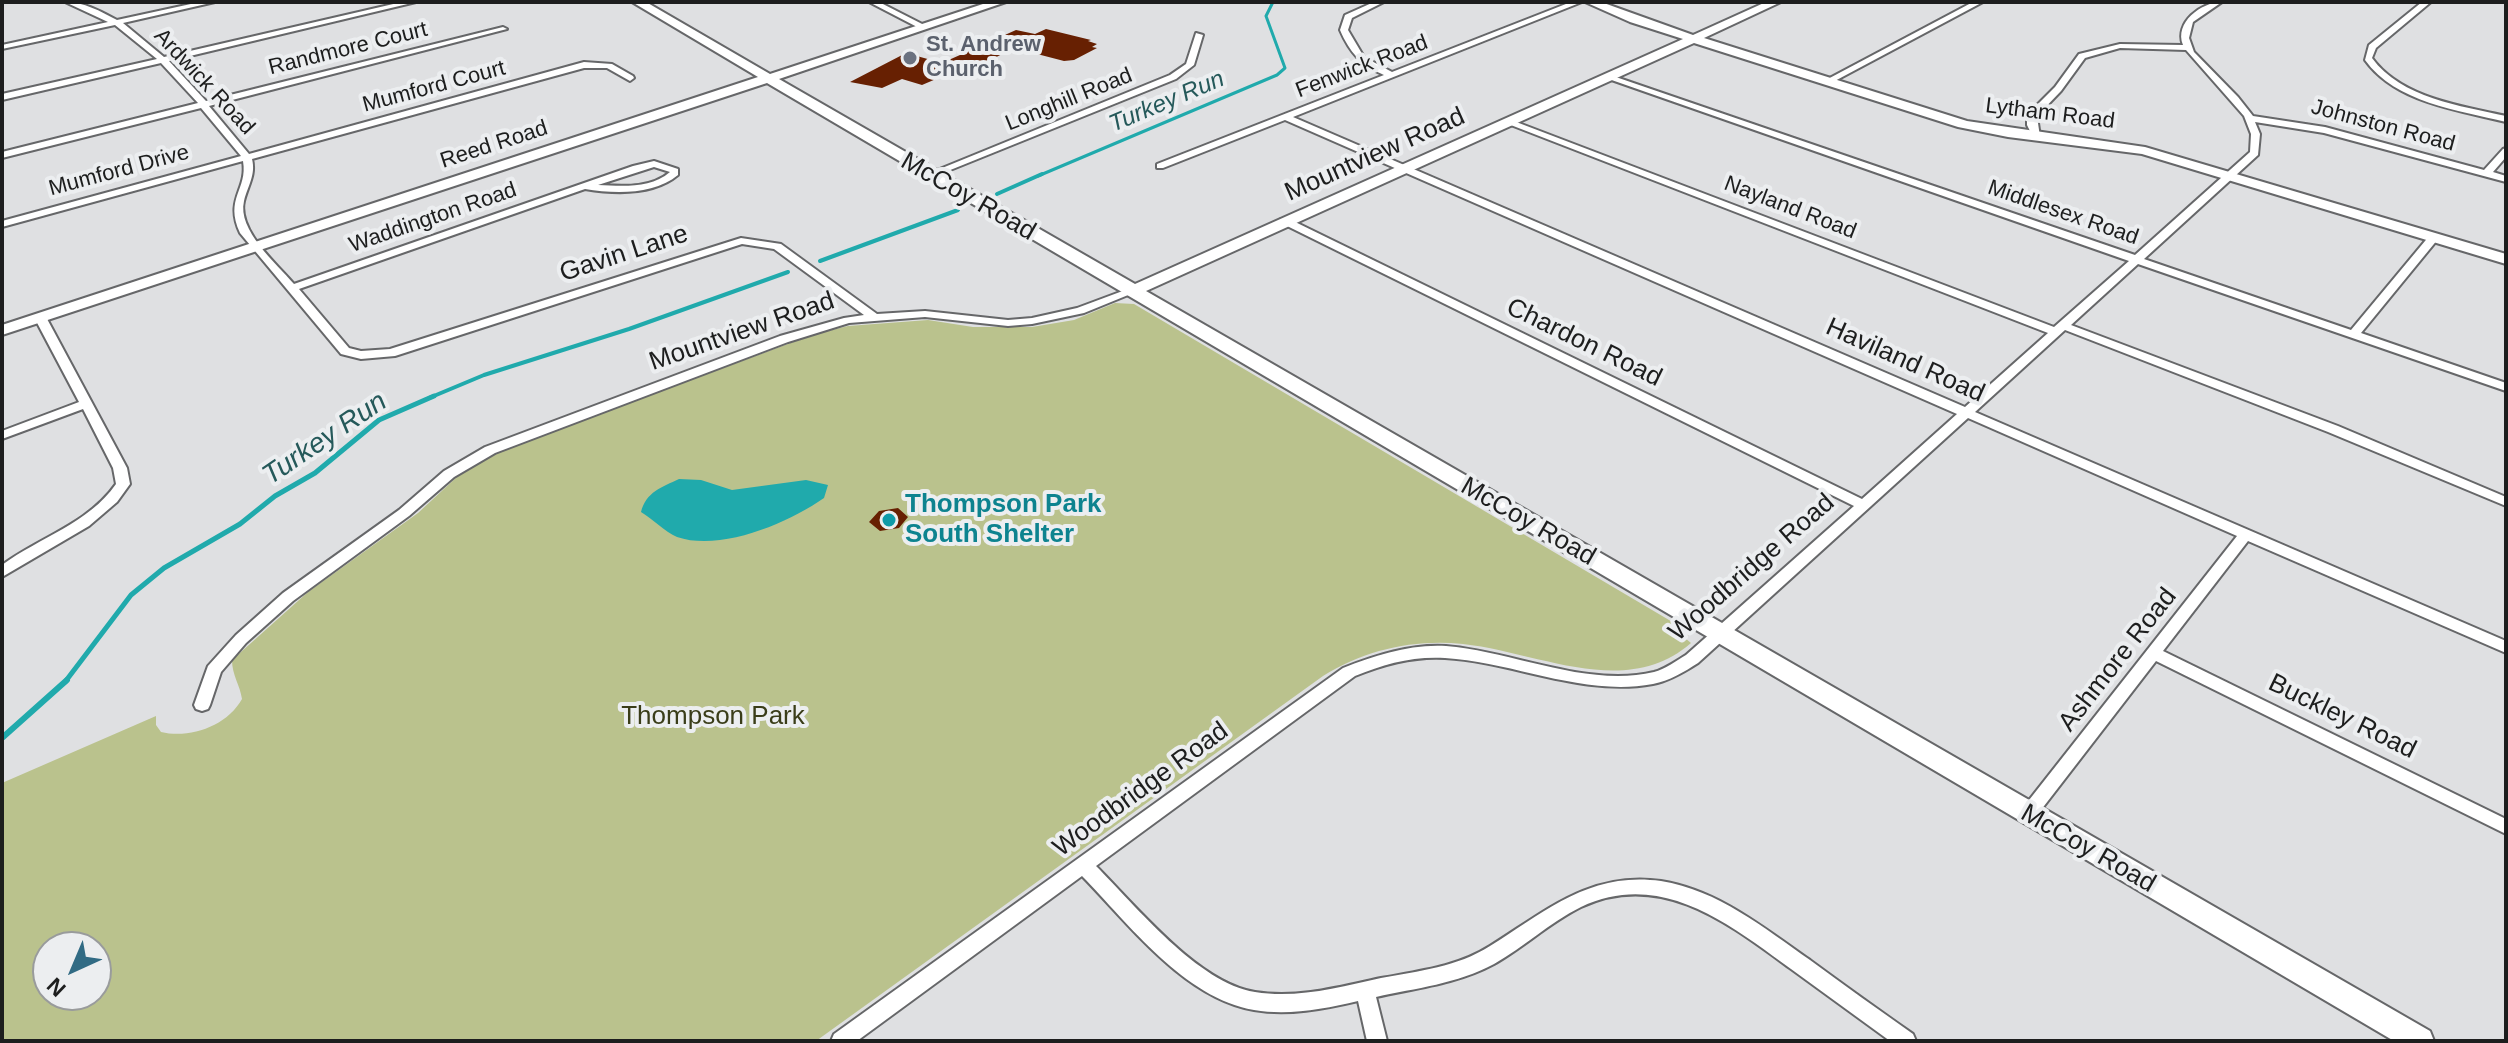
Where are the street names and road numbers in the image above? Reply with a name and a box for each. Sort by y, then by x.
street label: Randmore Court [266,17,430,81]
street label: Ardwick Road [148,23,260,141]
street label: Fenwick Road [1292,30,1432,104]
street label: Mumford Court [360,55,508,119]
street label: Longhill Road [1002,63,1136,137]
street label: Lytham Road [1984,93,2116,135]
street label: Johnston Road [2308,94,2458,158]
street label: Mountview Road [1280,101,1470,209]
street label: Reed Road [437,115,551,175]
street label: Mumford Drive [46,140,192,202]
street label: McCoy Road [895,146,1041,248]
street label: Nayland Road [1720,171,1860,245]
street label: Middlesex Road [1984,175,2142,251]
street label: Waddington Road [346,177,520,259]
street label: Gavin Lane [556,219,692,289]
street label: Mountview Road [645,286,839,378]
street label: Chardon Road [1501,292,1667,394]
street label: Haviland Road [1821,312,1989,410]
street label: McCoy Road [1455,471,1601,573]
street label: Woodbridge Road [1663,488,1841,648]
street label: Ashmore Road [2052,582,2184,738]
street label: Buckley Road [2263,668,2421,766]
street label: Woodbridge Road [1047,716,1235,864]
street label: McCoy Road [2015,798,2161,900]

